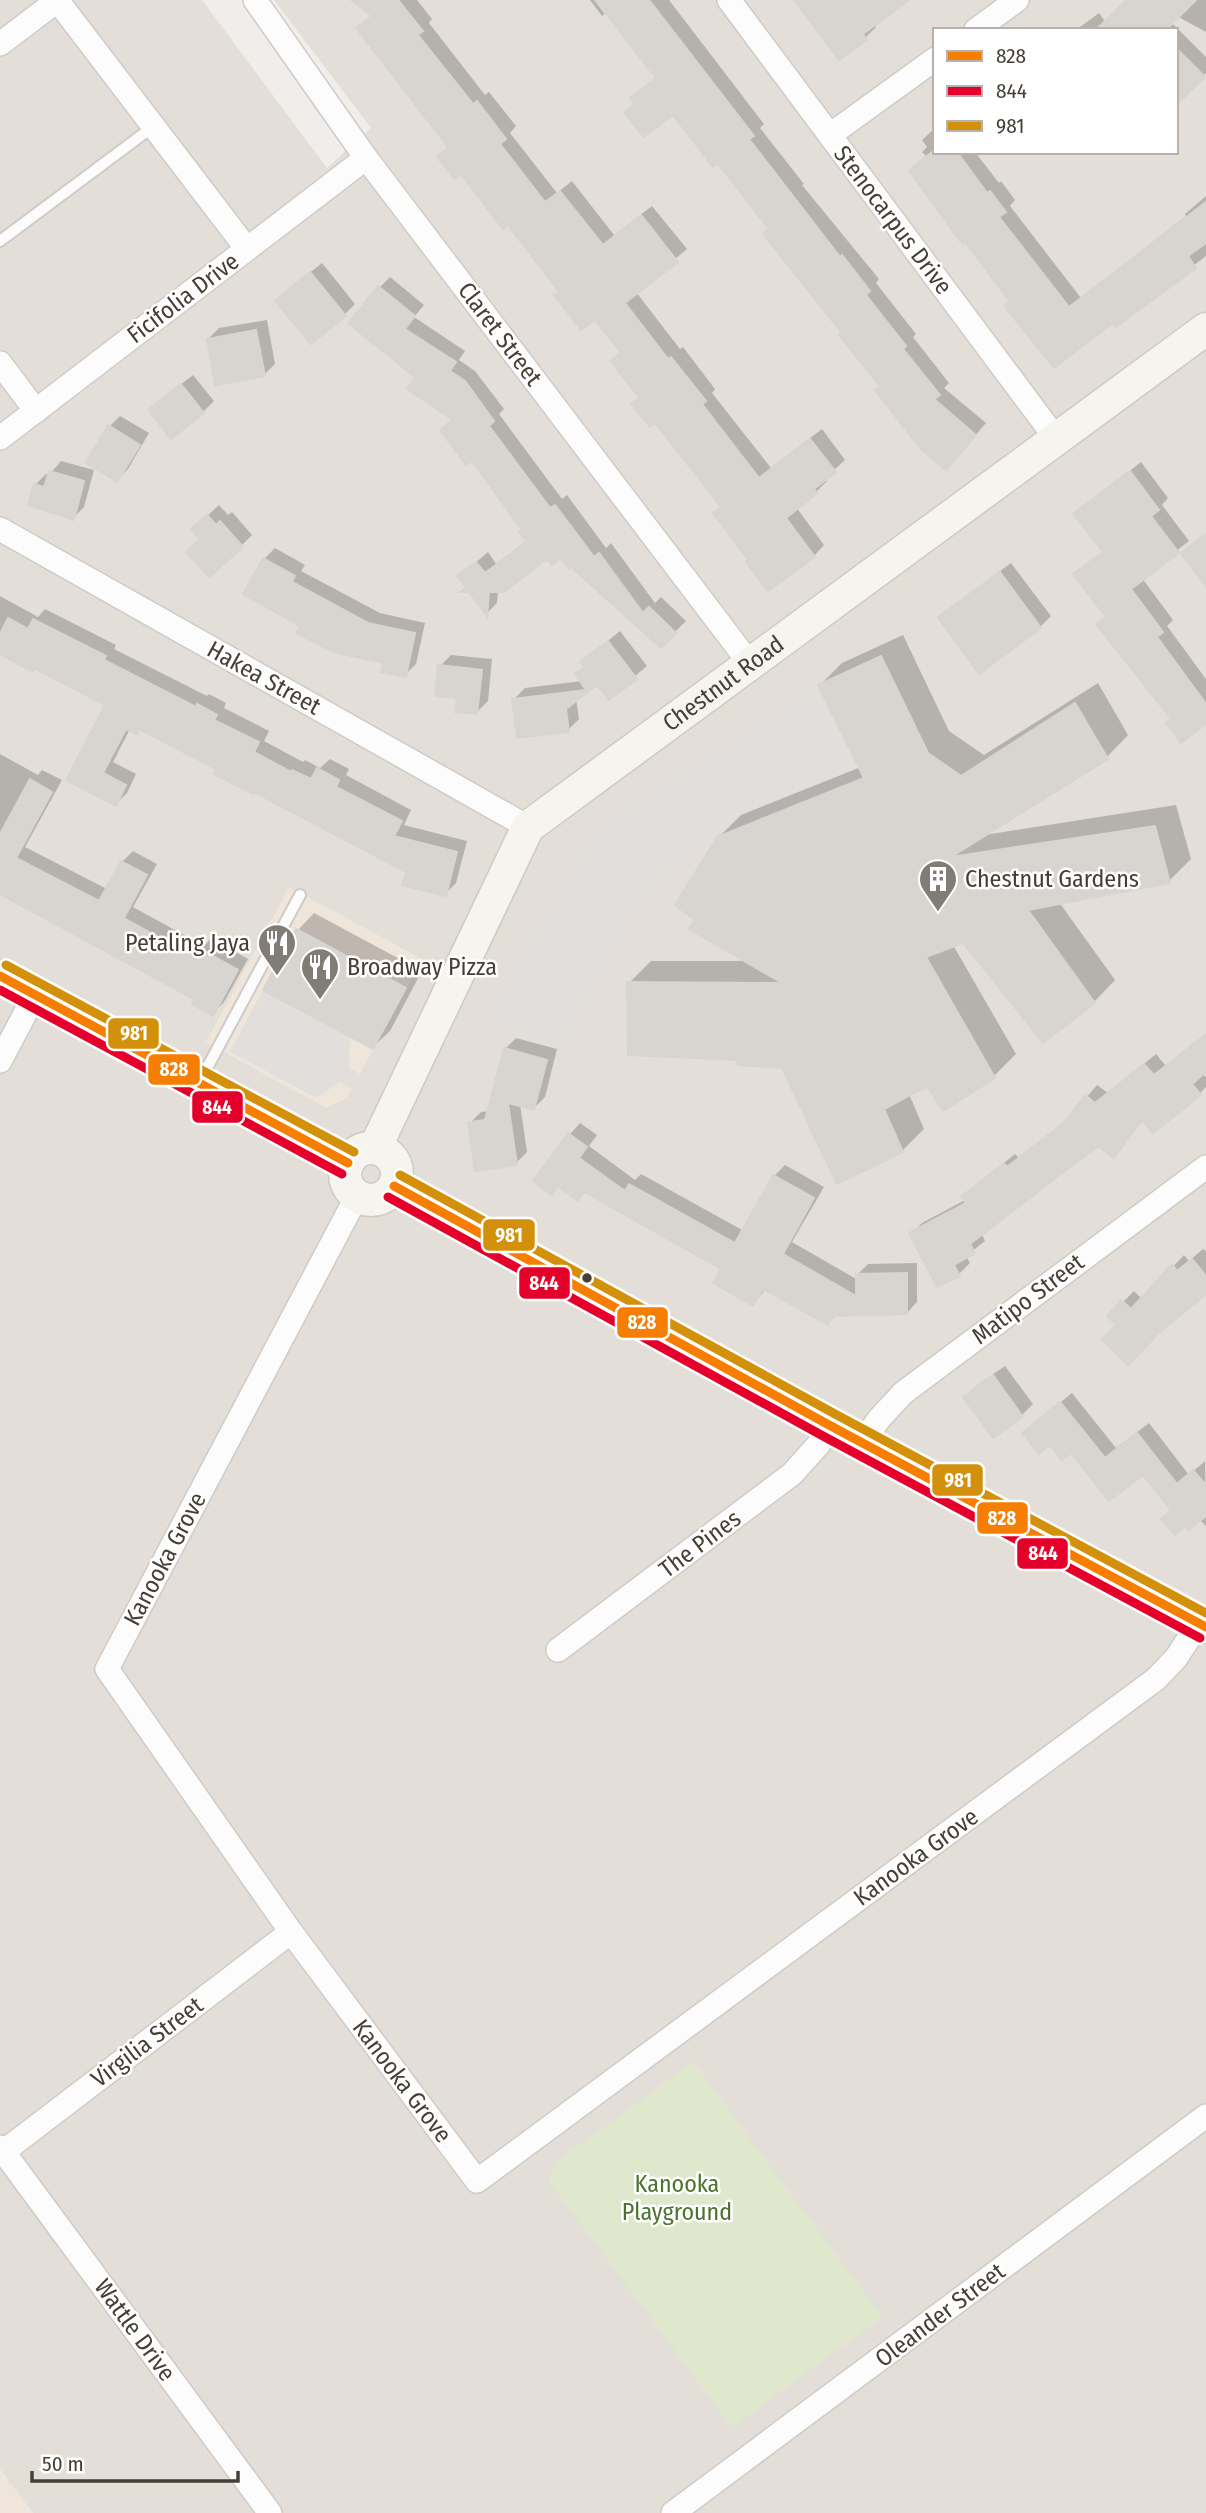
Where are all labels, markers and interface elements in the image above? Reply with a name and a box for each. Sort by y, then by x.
legend [933,28,1178,154]
text: 828 [996,43,1026,69]
text: 844 [996,78,1027,104]
text: 981 [996,113,1024,139]
street label: Stenocarpus Drive [828,140,958,300]
street label: Ficifolia Drive [122,247,244,349]
street label: Claret Street [452,277,548,391]
street label: Chestnut Road [657,630,789,737]
street label: Hakea Street [202,635,326,721]
building icon: Chestnut Gardens [917,858,959,913]
place label: Chestnut Gardens [965,865,1139,893]
restaurant icon: Petaling Jaya [256,922,298,977]
place label: Petaling Jaya [125,929,250,957]
restaurant icon: Broadway Pizza [299,946,341,1001]
place label: Broadway Pizza [347,953,497,981]
line badge: 981 [107,1017,160,1050]
text: 981 [120,1022,148,1045]
line badge: 828 [147,1053,201,1086]
text: 828 [160,1058,188,1081]
line badge: 844 [191,1090,244,1124]
text: 844 [202,1096,232,1119]
line badge: 981 [482,1218,536,1252]
text: 981 [495,1224,523,1247]
street label: Matipo Street [967,1248,1090,1350]
line badge: 844 [518,1266,571,1300]
unlabelled marker [580,1271,594,1285]
text: 844 [529,1272,559,1295]
line badge: 828 [616,1306,669,1339]
text: 828 [628,1311,656,1334]
line badge: 981 [931,1463,984,1497]
text: 981 [944,1469,972,1492]
street label: Kanooka Grove [118,1488,212,1630]
line badge: 828 [976,1501,1029,1535]
street label: The Pines [654,1504,746,1584]
text: 828 [988,1507,1016,1530]
line badge: 844 [1016,1537,1069,1570]
text: 844 [1028,1542,1058,1565]
street label: Kanooka Grove [848,1803,984,1911]
street label: Virgilia Street [86,1991,208,2093]
street label: Kanooka Grove [347,2014,457,2148]
park label: Kanooka Playground [622,2170,732,2226]
street label: Oleander Street [870,2257,1010,2373]
street label: Wattle Drive [89,2274,181,2386]
scale bar [32,2440,238,2484]
text: 50 m [42,2451,84,2477]

